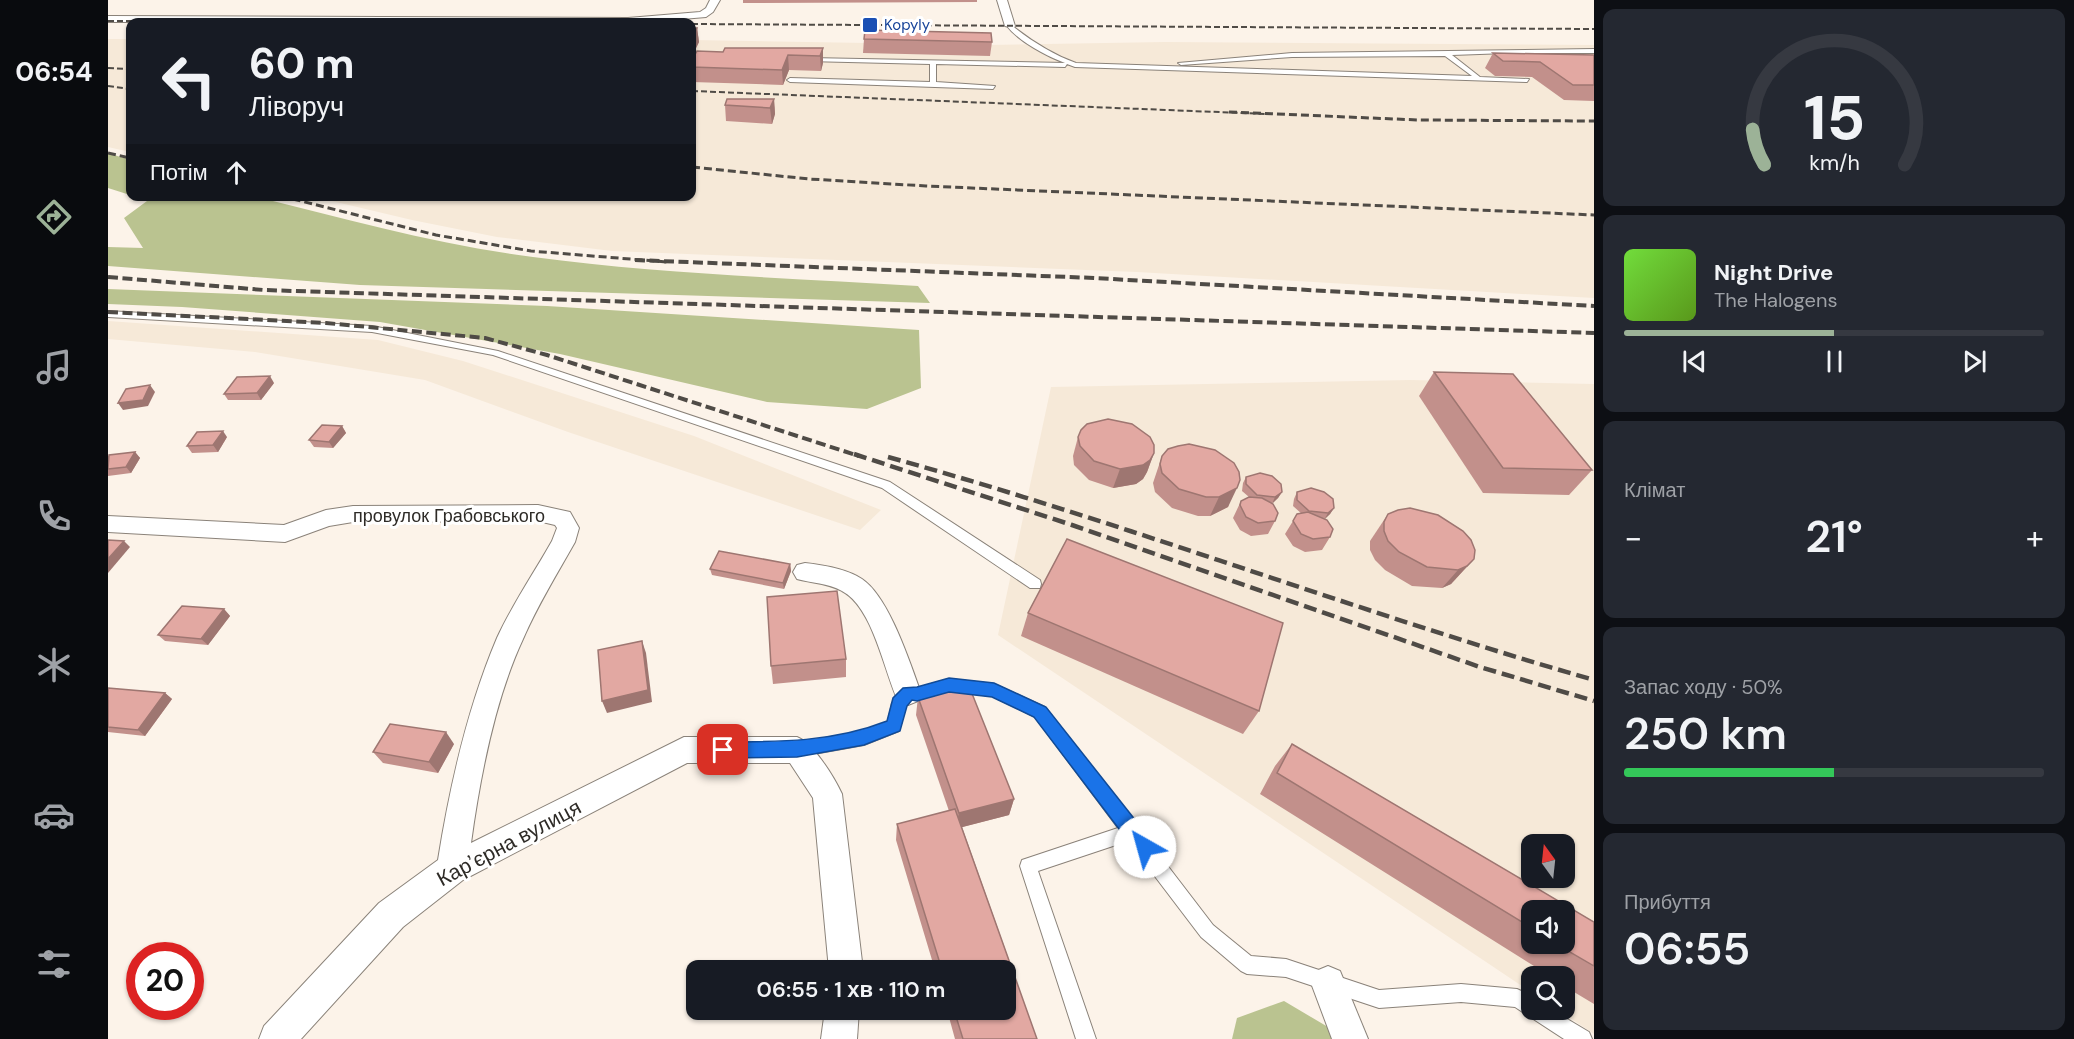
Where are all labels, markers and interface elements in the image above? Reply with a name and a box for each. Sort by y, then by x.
place label: Kopyly [884,15,931,35]
marker: Kopyly [861,16,879,34]
text: 60 m [249,36,355,91]
icon: left [150,42,228,120]
text: 06:54 [15,54,93,89]
text: 15 [1803,77,1865,158]
text: Ліворуч [249,89,344,124]
text: km/h [1809,149,1859,177]
icon: ahead [220,156,253,189]
text: Потім [150,158,208,187]
icon: directions [33,196,75,238]
text: Night Drive [1714,258,1833,287]
text: The Halogens [1714,287,1837,313]
icon: previous [1678,345,1711,378]
icon: pause [1818,345,1851,378]
icon: next [1958,345,1991,378]
icon: music [33,346,75,388]
text: Клімат [1624,477,1685,503]
icon: phone [33,495,75,537]
street label: провулок Грабовського [353,504,545,528]
text: 21° [1805,507,1863,566]
text: − [1624,516,1642,559]
text: + [2026,516,2044,559]
icon: climate [33,644,75,686]
text: Запас ходу · 50% [1624,674,1783,700]
text: 250 km [1624,704,1787,763]
pin [697,724,748,775]
icon: arrive [706,733,739,766]
street label: Карʼєрна вулиця [432,793,586,893]
icon: car [33,794,75,836]
position arrow [1113,815,1177,879]
north arrow [1521,834,1575,888]
map controls [1521,834,1575,1020]
text: Прибуття [1624,889,1711,915]
button: sound [1521,900,1575,954]
text: 06:55 [1624,919,1750,978]
speed limit sign: 20 [126,942,204,1020]
icon: filters [33,943,75,985]
button: search [1521,966,1575,1020]
text: 06:55 · 1 хв · 110 m [757,975,945,1004]

